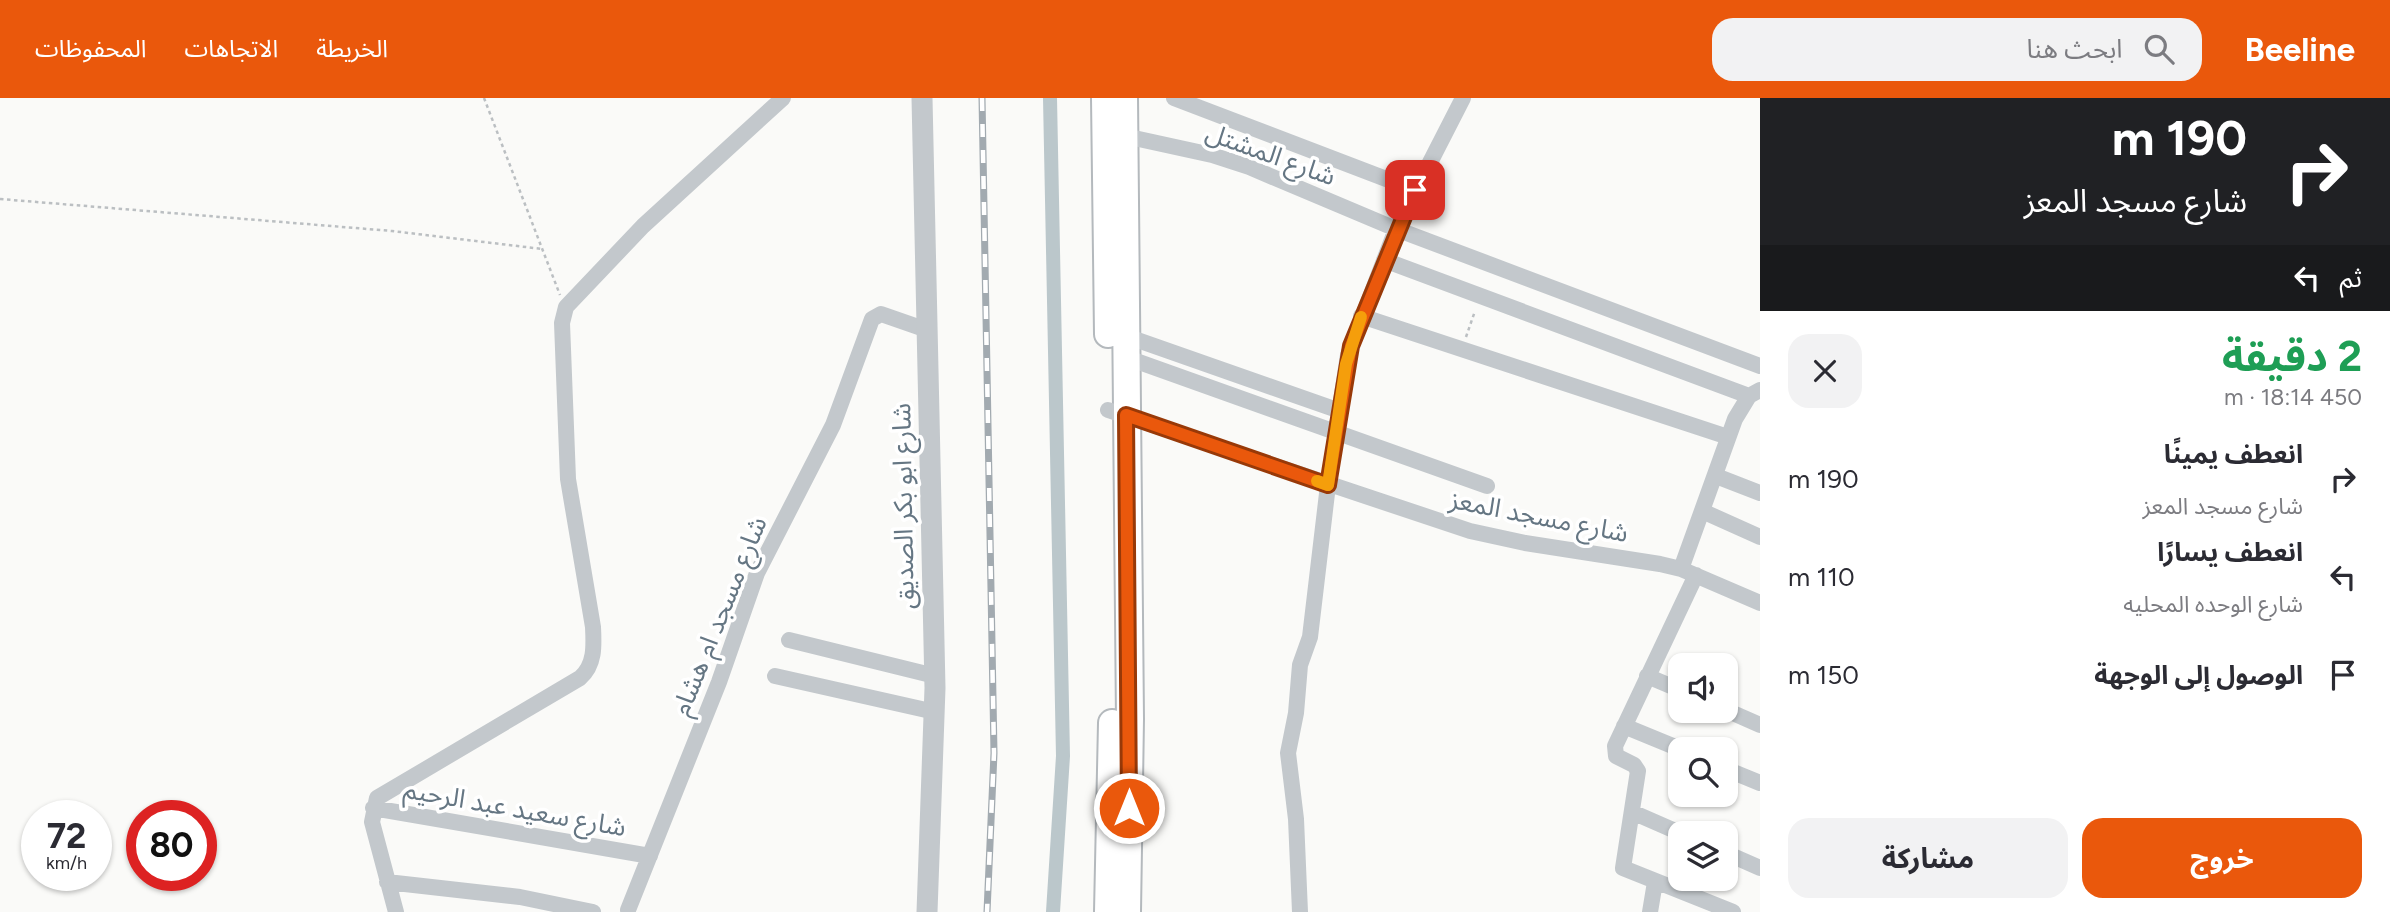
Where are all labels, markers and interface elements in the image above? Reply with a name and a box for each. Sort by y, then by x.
search box [1712,18,2202,81]
icon: search [2140,30,2178,68]
text: Beeline [2244,30,2355,69]
text: ابحث هنا [2026,33,2122,65]
text: المحفوظات [35,34,146,63]
text: الاتجاهات [184,34,278,63]
text: الخريطة [316,34,388,63]
text: 190 m [2112,108,2247,167]
street label: شارع المشتل [1201,116,1340,195]
icon: right [2271,126,2362,217]
pin [1385,160,1445,220]
icon: arrive [1396,171,1434,209]
text: شارع مسجد المعز [2024,182,2247,220]
icon: left [2288,259,2326,297]
text: ثم [2340,262,2362,294]
text: 2 دقيقة [2222,331,2362,382]
button: close [1788,334,1862,408]
text: 450 m · 18:14 [2224,383,2362,411]
street label: شارع ابو بكر الصديق [885,403,924,609]
text: انعطف يمينًا [2164,438,2303,470]
icon: right [2324,460,2362,498]
text: 190 m [1788,463,1859,495]
street label: شارع مسجد المعز [1445,483,1631,552]
text: شارع مسجد المعز [2142,492,2303,520]
street label: شارع مسجد ام هشام [664,512,777,722]
text: انعطف يسارًا [2157,536,2303,568]
icon: left [2324,558,2362,596]
text: 110 m [1788,561,1855,593]
text: شارع الوحده المحليه [2123,590,2303,618]
map controls [1668,653,1738,891]
button: sound [1668,653,1738,723]
icon: arrive [2324,656,2362,694]
text: 150 m [1788,659,1859,691]
text: الوصول إلى الوجهة [2094,659,2303,691]
button: search [1668,737,1738,807]
position arrow [1092,771,1166,845]
street label: شارع سعيد عبد الرحيم [401,773,629,847]
speed limit sign: 80 [126,800,217,891]
text: 72 [47,815,86,857]
button: مشاركة [1788,818,2068,898]
button: خروج [2082,818,2362,898]
button: layers [1668,821,1738,891]
text: km/h [46,852,87,874]

